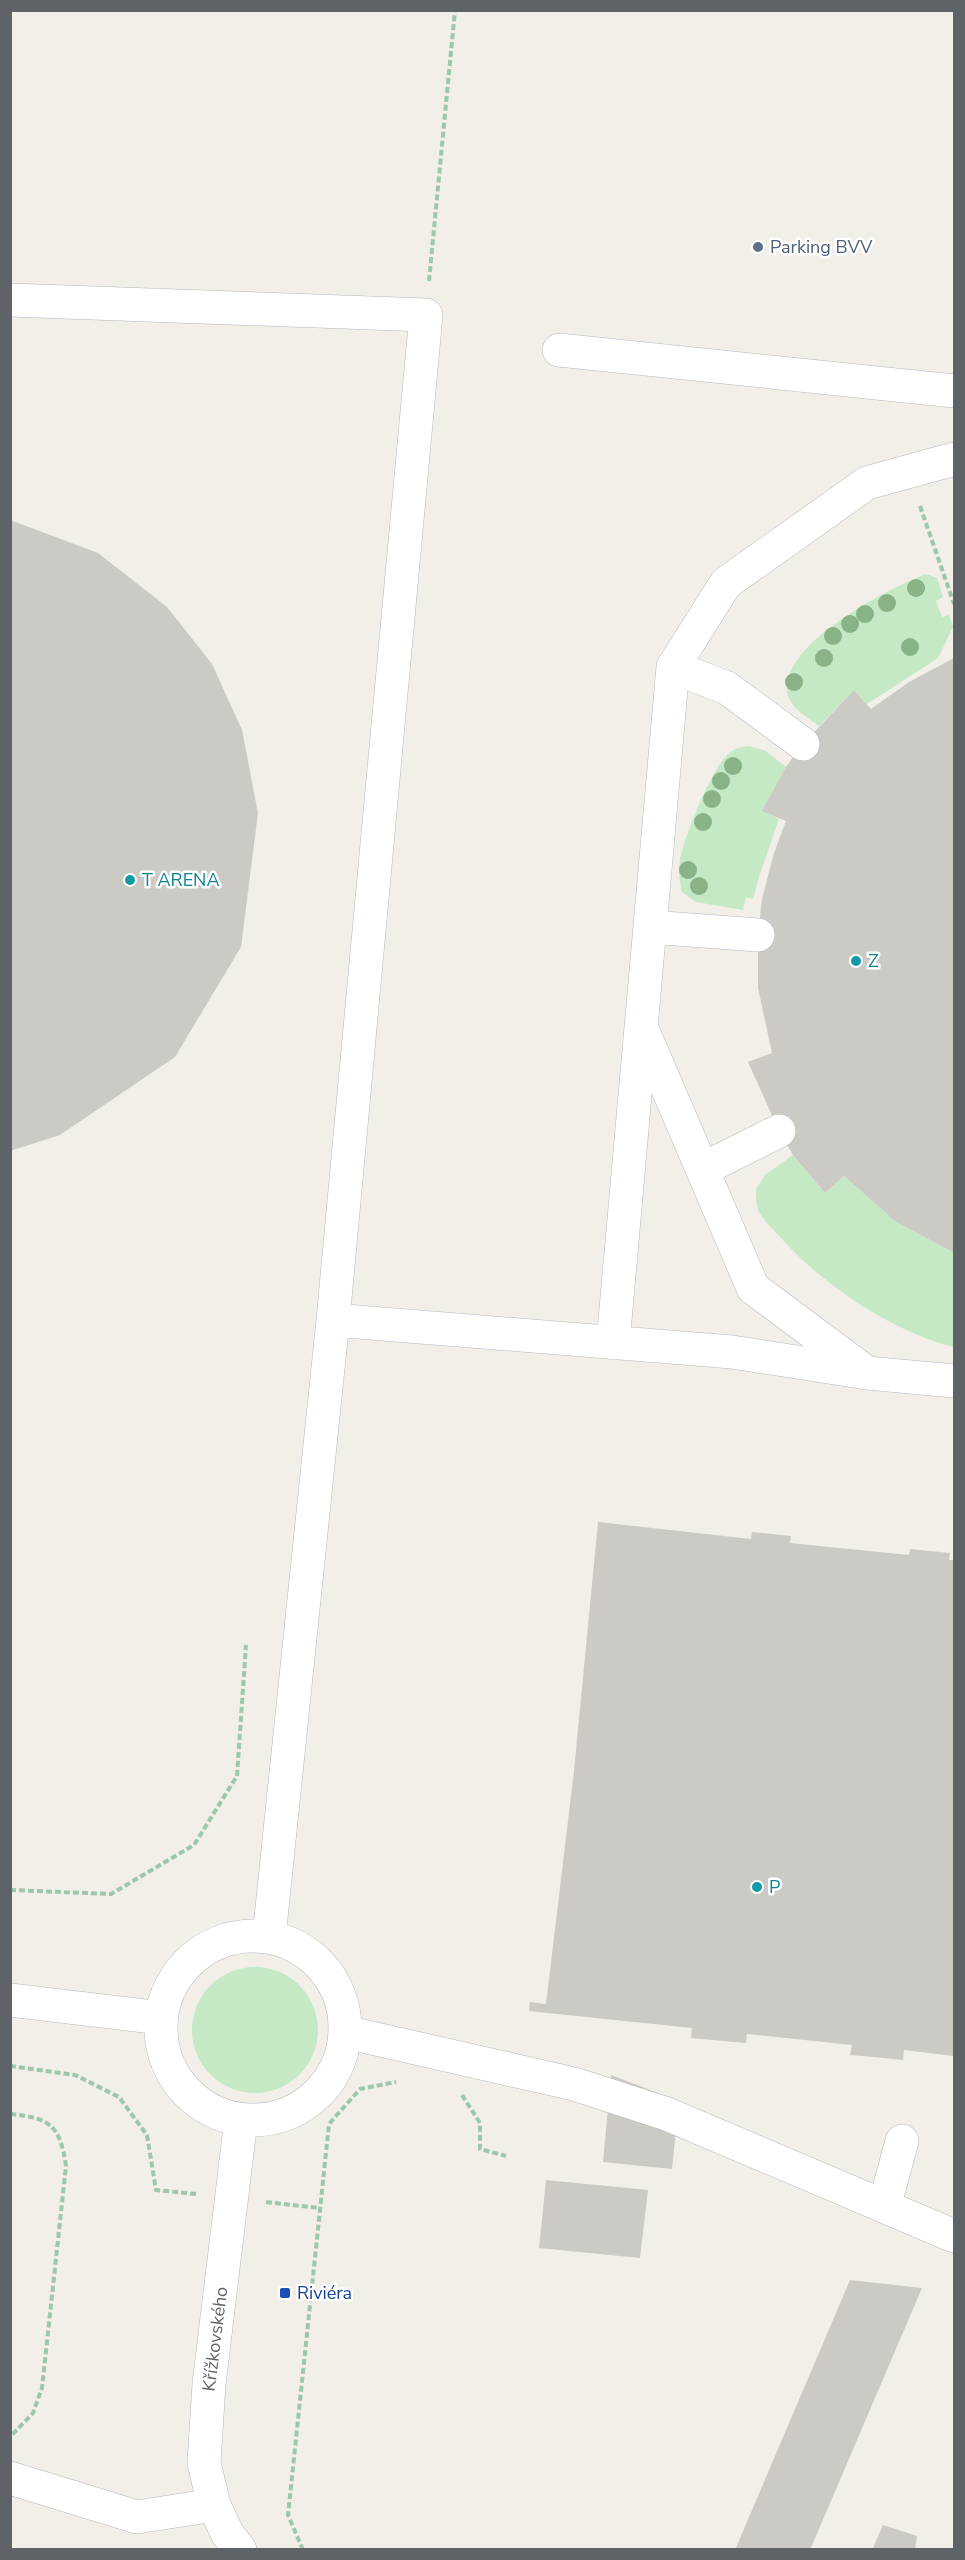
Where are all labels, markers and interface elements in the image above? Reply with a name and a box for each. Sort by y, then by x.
place label: Parking BVV [770,235,873,259]
marker: Parking BVV [751,240,765,254]
place label: T ARENA [142,868,220,892]
marker: T ARENA [123,873,137,887]
place label: Z [868,949,879,973]
marker: Z [849,954,863,968]
place label: P [769,1875,780,1899]
marker: P [750,1880,764,1894]
place label: Riviéra [297,2281,352,2305]
street label: Křížkovského [197,2285,233,2393]
marker: Riviéra [278,2286,292,2300]

